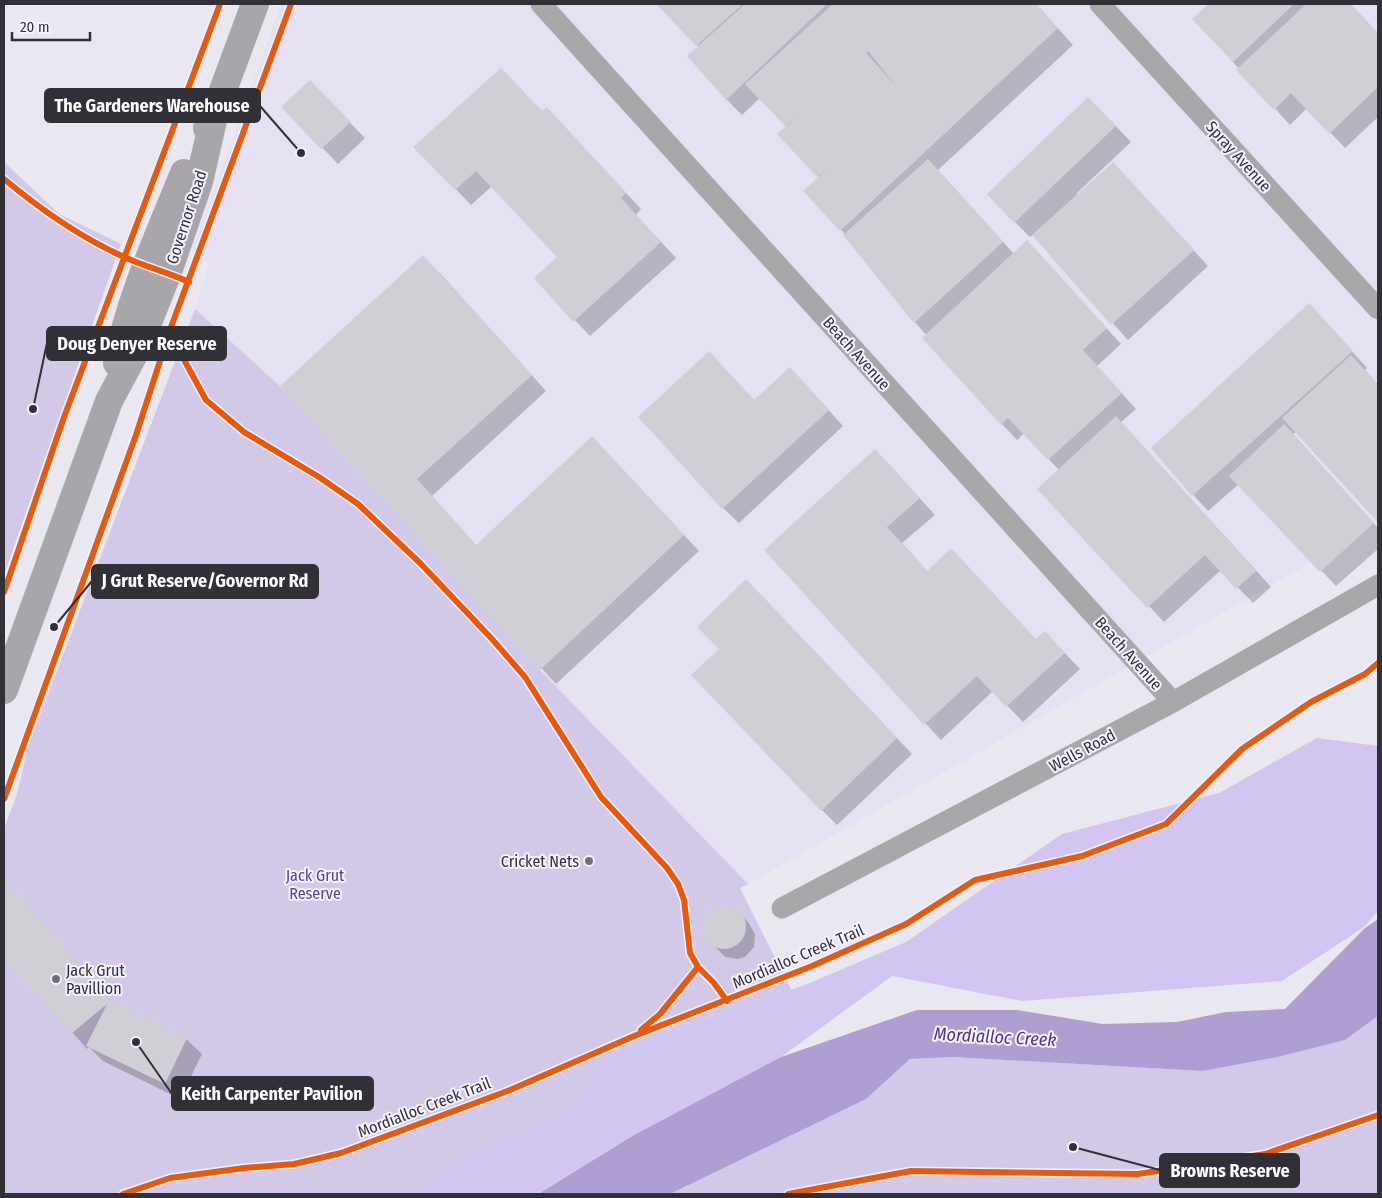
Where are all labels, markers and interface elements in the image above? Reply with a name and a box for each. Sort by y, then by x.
scale bar [12,10,90,42]
text: 20 m [20,18,50,36]
callout: The Gardeners Warehouse [45,89,260,122]
text: The Gardeners Warehouse [54,95,250,117]
street label: Spray Avenue [1202,117,1275,195]
street label: Governor Road [162,168,211,266]
street label: Beach Avenue [819,313,894,394]
callout: Doug Denyer Reserve [47,327,226,360]
text: Doug Denyer Reserve [57,333,217,355]
callout: J Grut Reserve/Governor Rd [92,565,318,598]
text: J Grut Reserve/Governor Rd [101,570,308,592]
street label: Beach Avenue [1091,613,1166,694]
street label: Wells Road [1046,725,1118,776]
place label: Cricket Nets [501,852,579,871]
marker: Cricket Nets [583,855,595,867]
park label: Jack Grut Reserve [286,866,345,903]
street label: Mordialloc Creek Trail [730,920,867,993]
place label: Jack Grut Pavillion [66,961,125,998]
marker: Jack Grut Pavillion [50,973,62,985]
water label: Mordialloc Creek [933,1023,1057,1051]
street label: Mordialloc Creek Trail [355,1073,493,1142]
callout: Keith Carpenter Pavilion [172,1077,373,1110]
text: Keith Carpenter Pavilion [181,1083,363,1105]
callout: Browns Reserve [1160,1154,1299,1187]
text: Browns Reserve [1170,1160,1290,1182]

